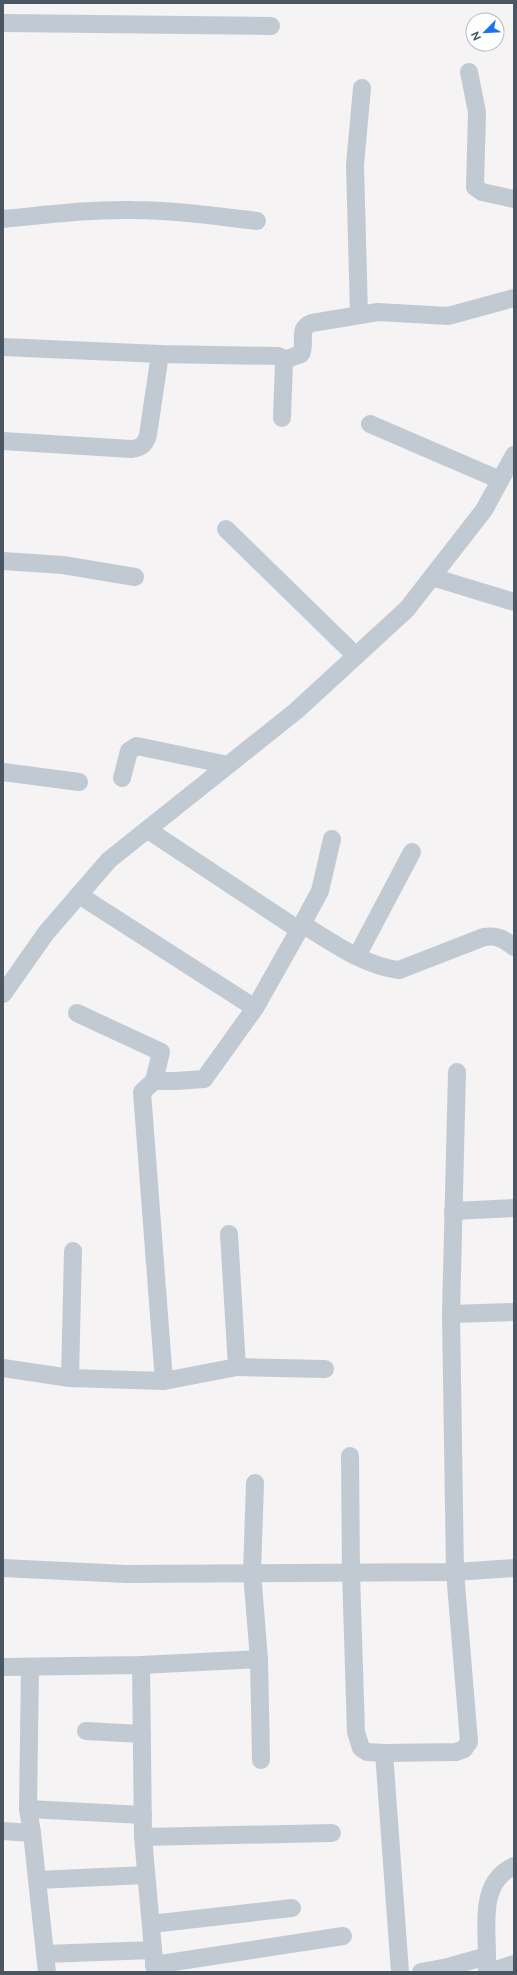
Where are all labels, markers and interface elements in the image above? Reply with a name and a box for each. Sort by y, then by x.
north arrow [465,12,505,52]
text: N [469,29,484,42]

